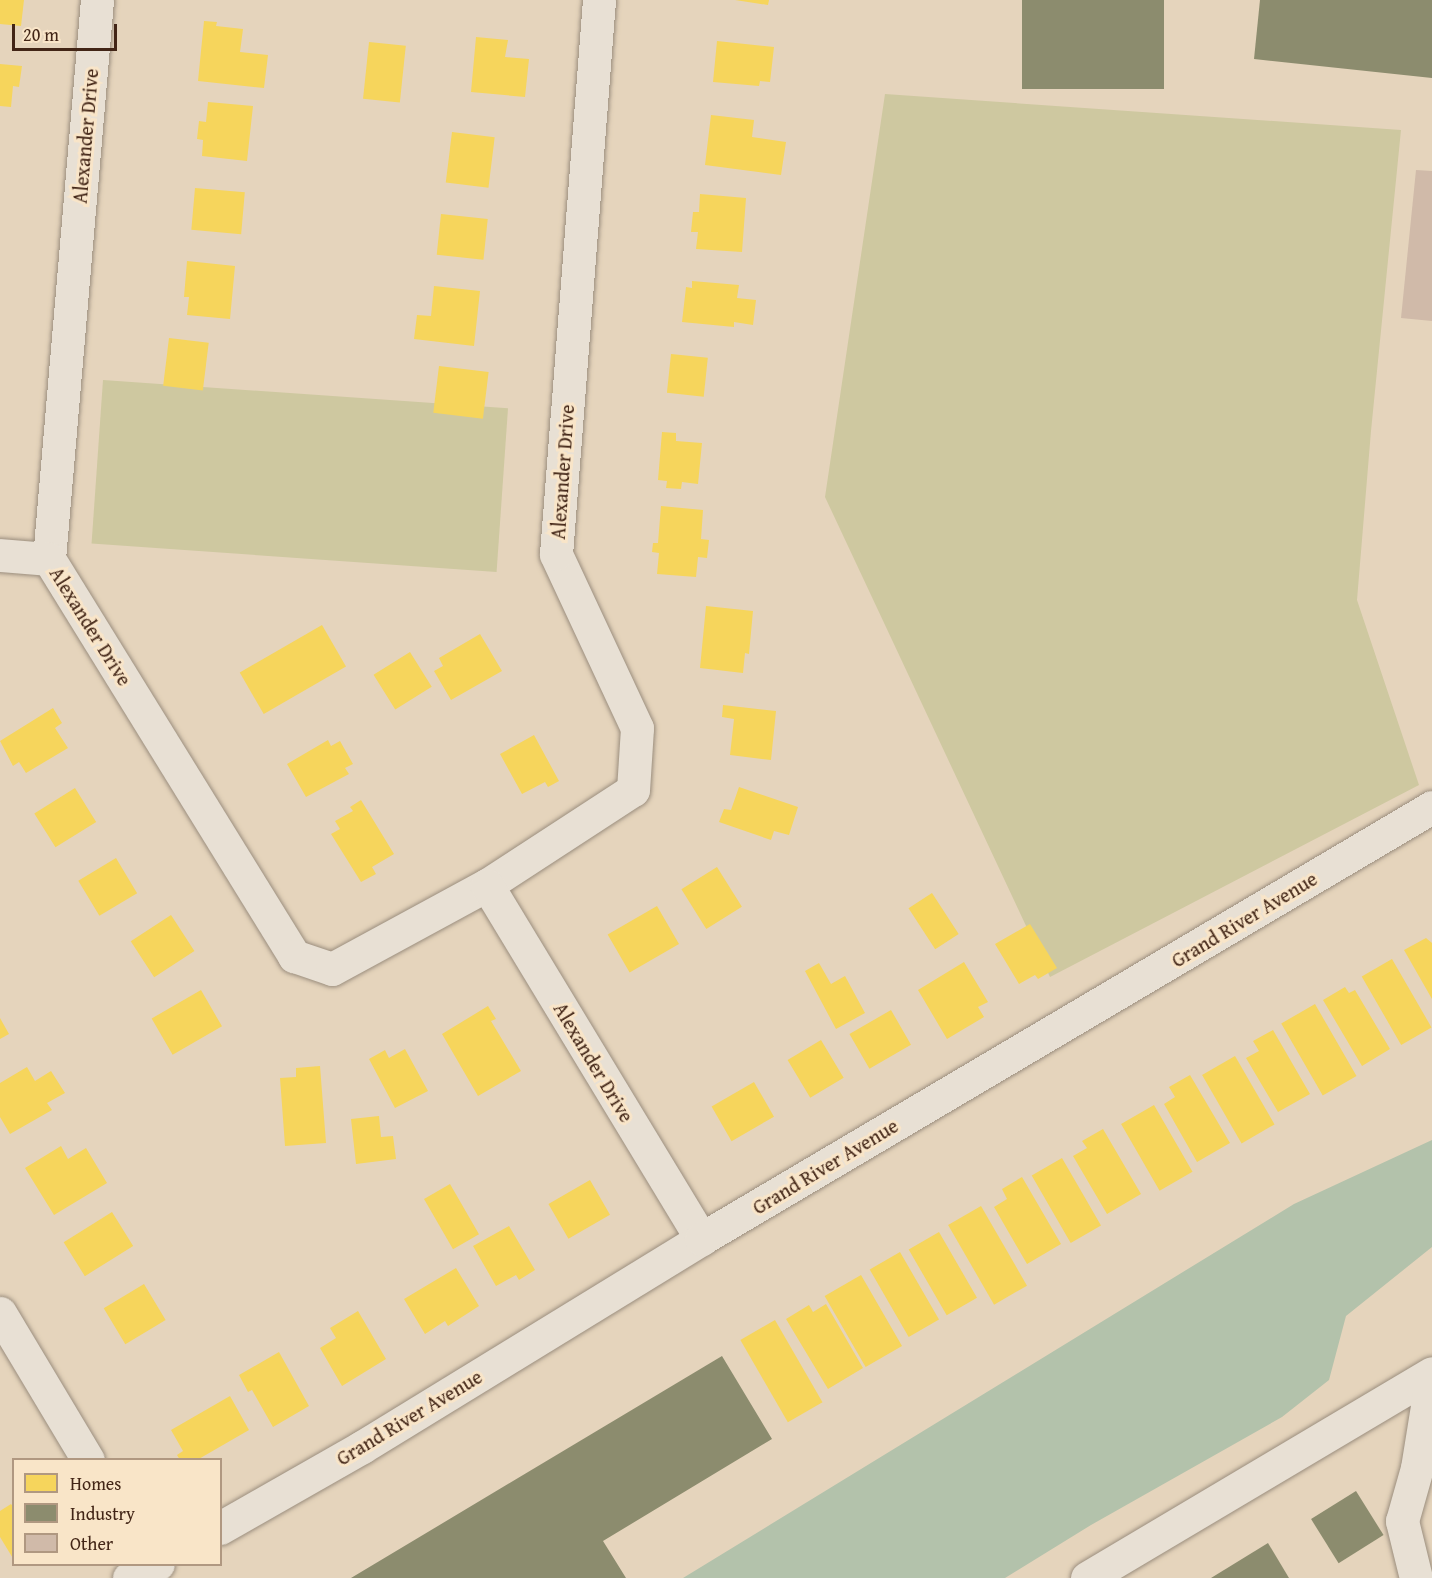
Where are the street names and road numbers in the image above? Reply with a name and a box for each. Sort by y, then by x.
street label: Alexander Drive [67,68,103,204]
street label: Alexander Drive [545,404,579,540]
street label: Alexander Drive [45,562,137,690]
street label: Grand River Avenue [1167,866,1321,972]
street label: Alexander Drive [549,998,639,1126]
street label: Grand River Avenue [748,1113,902,1219]
street label: Grand River Avenue [332,1364,486,1470]

